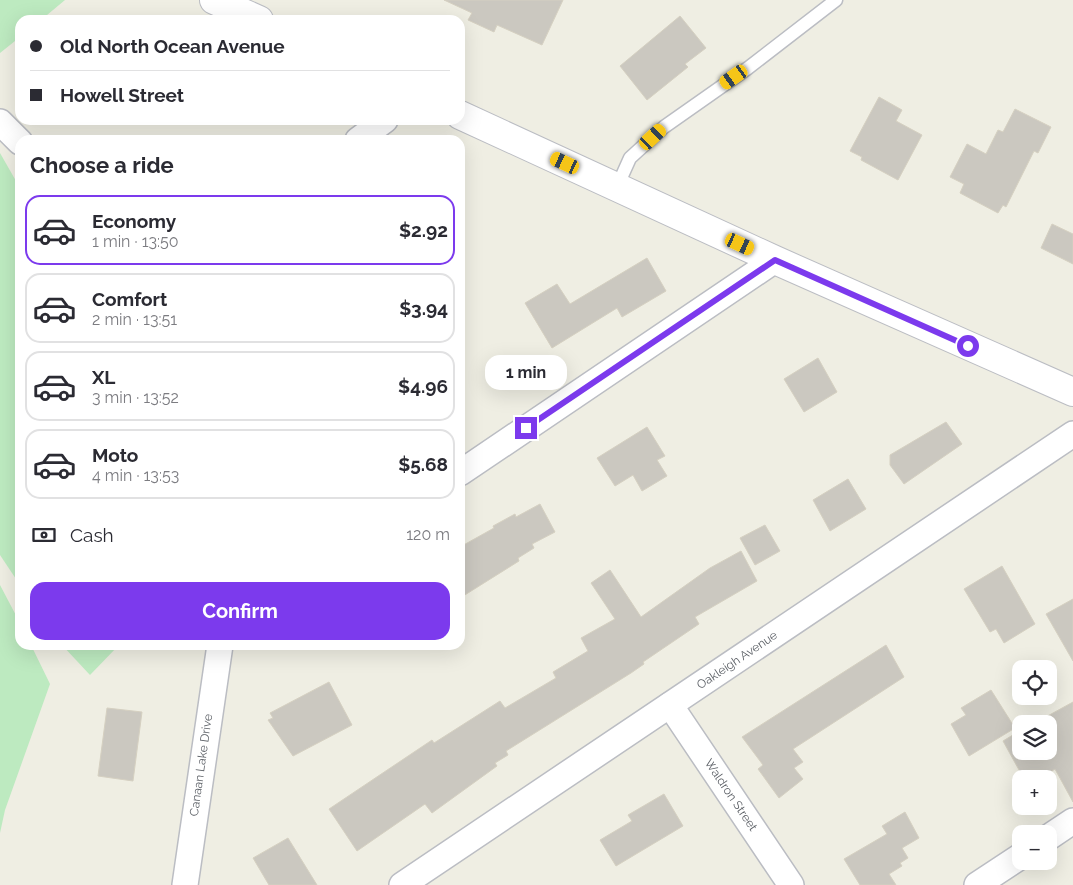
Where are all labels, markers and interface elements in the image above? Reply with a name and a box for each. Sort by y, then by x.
text: Old North Ocean Avenue [60,35,285,57]
car [717,62,750,92]
text: Howell Street [60,84,184,106]
car [636,121,669,153]
car [548,150,581,176]
text: Choose a ride [30,152,174,178]
icon: car [32,208,77,253]
text: Economy [92,210,176,232]
text: $2.92 [399,219,448,241]
car [723,231,756,257]
text: 1 min · 13:50 [92,232,179,251]
icon: car [32,286,77,331]
text: Comfort [92,288,167,310]
text: $3.94 [399,297,448,319]
text: 2 min · 13:51 [92,310,177,329]
route start [957,335,979,357]
callout: 1 min [485,356,567,390]
text: 1 min [506,363,546,382]
icon: car [32,364,77,409]
text: XL [92,366,115,388]
text: $4.96 [398,375,448,397]
text: 3 min · 13:52 [92,388,179,407]
route end [515,417,537,439]
icon: car [32,442,77,487]
text: Moto [92,444,138,466]
text: $5.68 [398,453,448,475]
text: 4 min · 13:53 [92,466,179,485]
icon: cash [30,521,58,549]
text: Cash [70,524,114,546]
text: 120 m [406,525,450,544]
button: Confirm [30,582,450,640]
street label: Oakleigh Avenue [694,628,780,692]
map controls [1012,660,1057,870]
button: locate [1012,660,1057,705]
street label: Canaan Lake Drive [187,713,215,817]
button: layers [1012,715,1057,760]
street label: Waldron Street [702,756,760,834]
button: + [1012,770,1057,815]
button: − [1012,825,1057,870]

